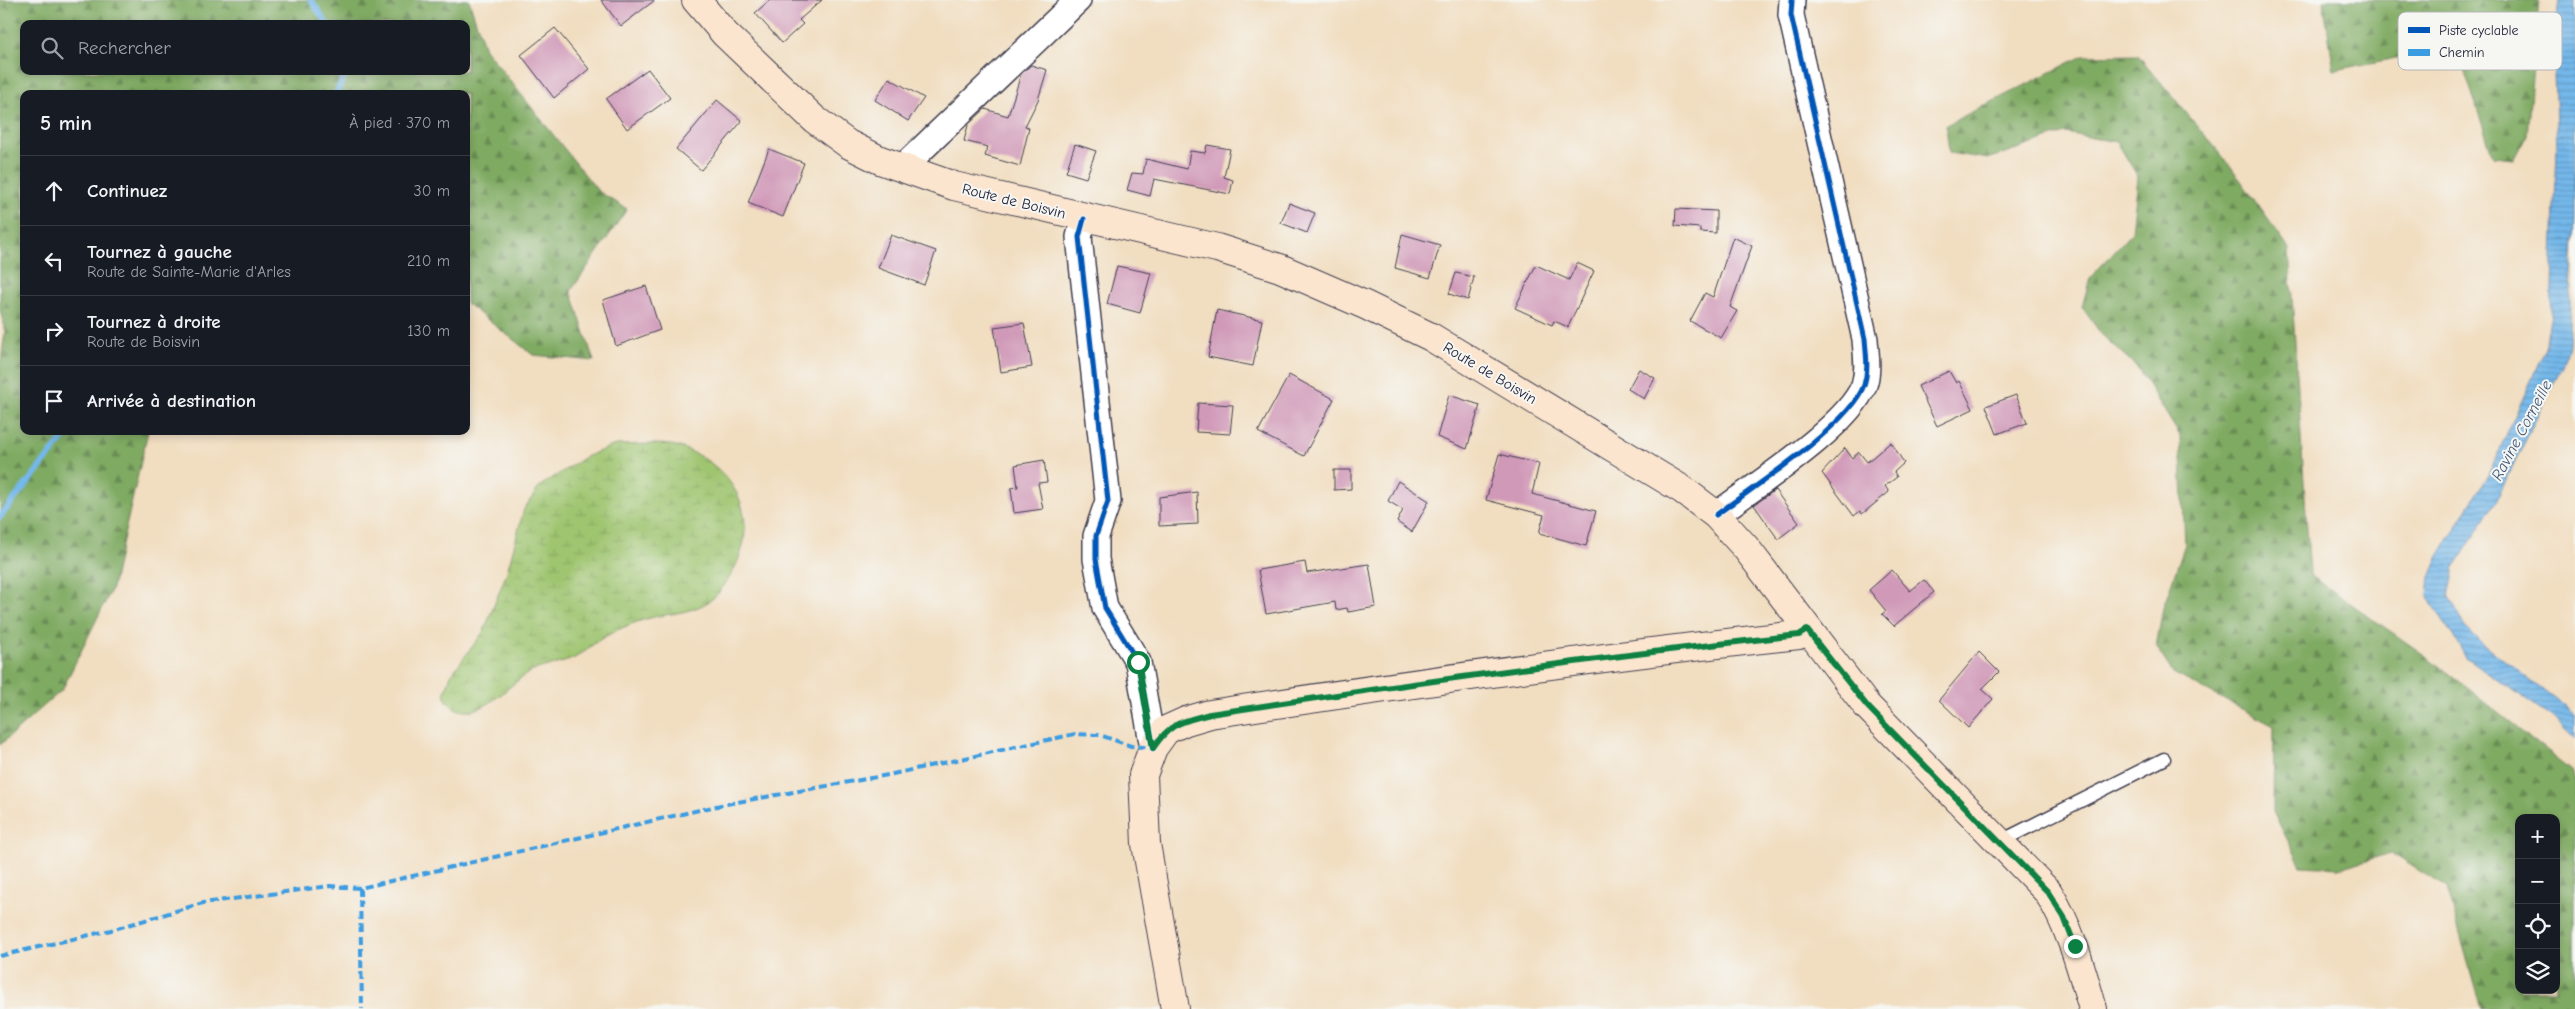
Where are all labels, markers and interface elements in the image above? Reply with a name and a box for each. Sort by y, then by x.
legend [2398,12,2562,70]
search box [20,20,470,75]
text: Piste cyclable [2439,22,2519,39]
icon: search [38,34,66,62]
text: Rechercher [78,37,171,59]
text: Chemin [2439,44,2485,61]
text: 5 min [40,111,92,135]
text: À pied · 370 m [349,114,450,132]
icon: ahead [40,177,68,205]
street label: Route de Boisvin [960,179,1068,223]
text: Continuez [87,180,167,202]
text: 30 m [414,182,450,200]
text: Tournez à gauche [87,241,232,263]
icon: left [40,247,68,275]
text: 210 m [407,252,450,270]
text: Route de Sainte-Marie d'Arles [87,263,291,281]
text: Tournez à droite [87,311,221,333]
icon: right [40,317,68,345]
text: 130 m [407,322,450,340]
text: Route de Boisvin [87,333,200,351]
street label: Route de Boisvin [1440,338,1540,408]
water label: Ravine Corneille [2488,377,2556,484]
icon: arrive [40,387,68,415]
text: Arrivée à destination [87,390,256,412]
route start [1127,651,1150,674]
map controls [2515,814,2560,994]
button: + [2515,814,2560,859]
button: − [2515,859,2560,904]
button: locate [2515,904,2560,949]
route end [2064,935,2087,958]
button: layers [2515,949,2560,994]

